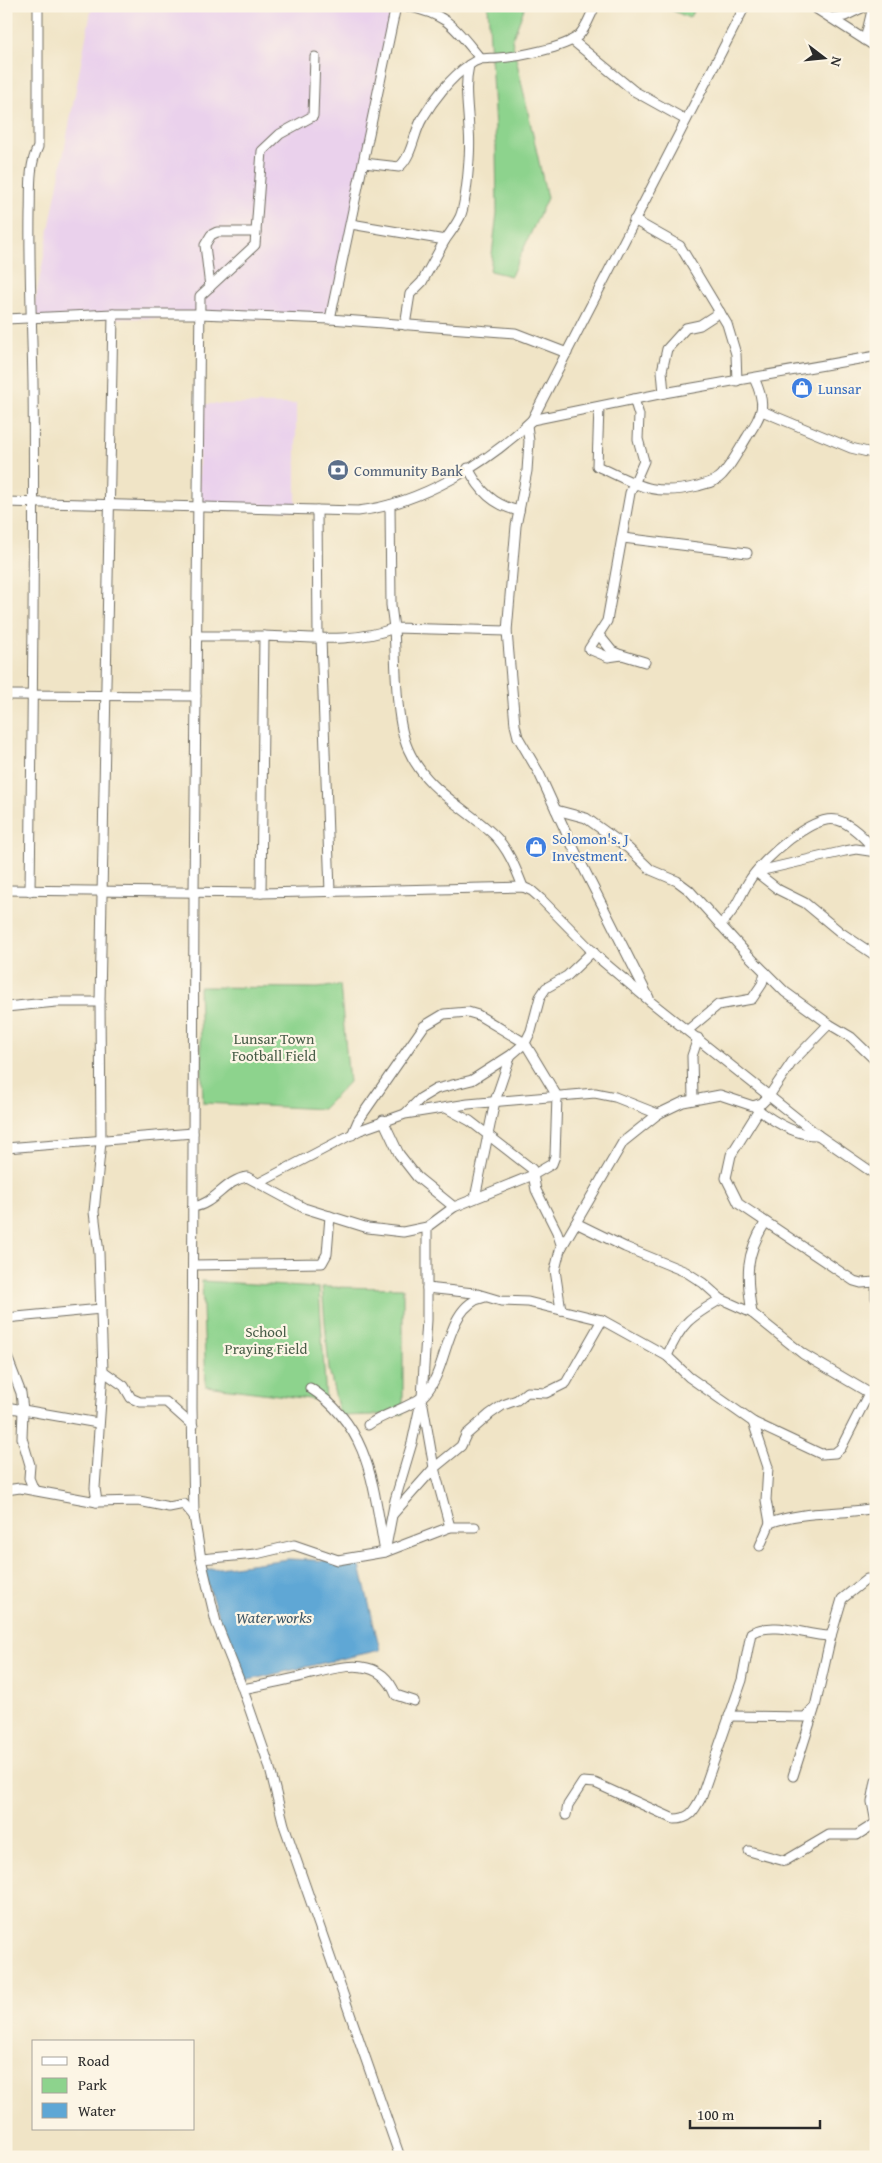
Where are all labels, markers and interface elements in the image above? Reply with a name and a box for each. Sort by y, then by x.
north arrow [800,32,850,82]
text: N [825,54,847,69]
shop icon: Lunsar [790,376,814,400]
place label: Lunsar [818,378,861,399]
bank icon: Community Bank [326,458,350,482]
place label: Community Bank [354,460,463,481]
place label: Solomon's. J Investment. [552,828,629,866]
shop icon: Solomon's. J Investment. [524,835,548,859]
park label: Lunsar Town Football Field [232,1028,316,1066]
park label: School Praying Field [225,1321,307,1359]
water label: Water works [236,1605,312,1629]
legend [32,2040,195,2130]
text: Road [78,2050,109,2071]
text: Park [78,2074,107,2095]
scale bar [690,2098,820,2130]
text: Water [78,2100,116,2121]
text: 100 m [697,2104,735,2125]

